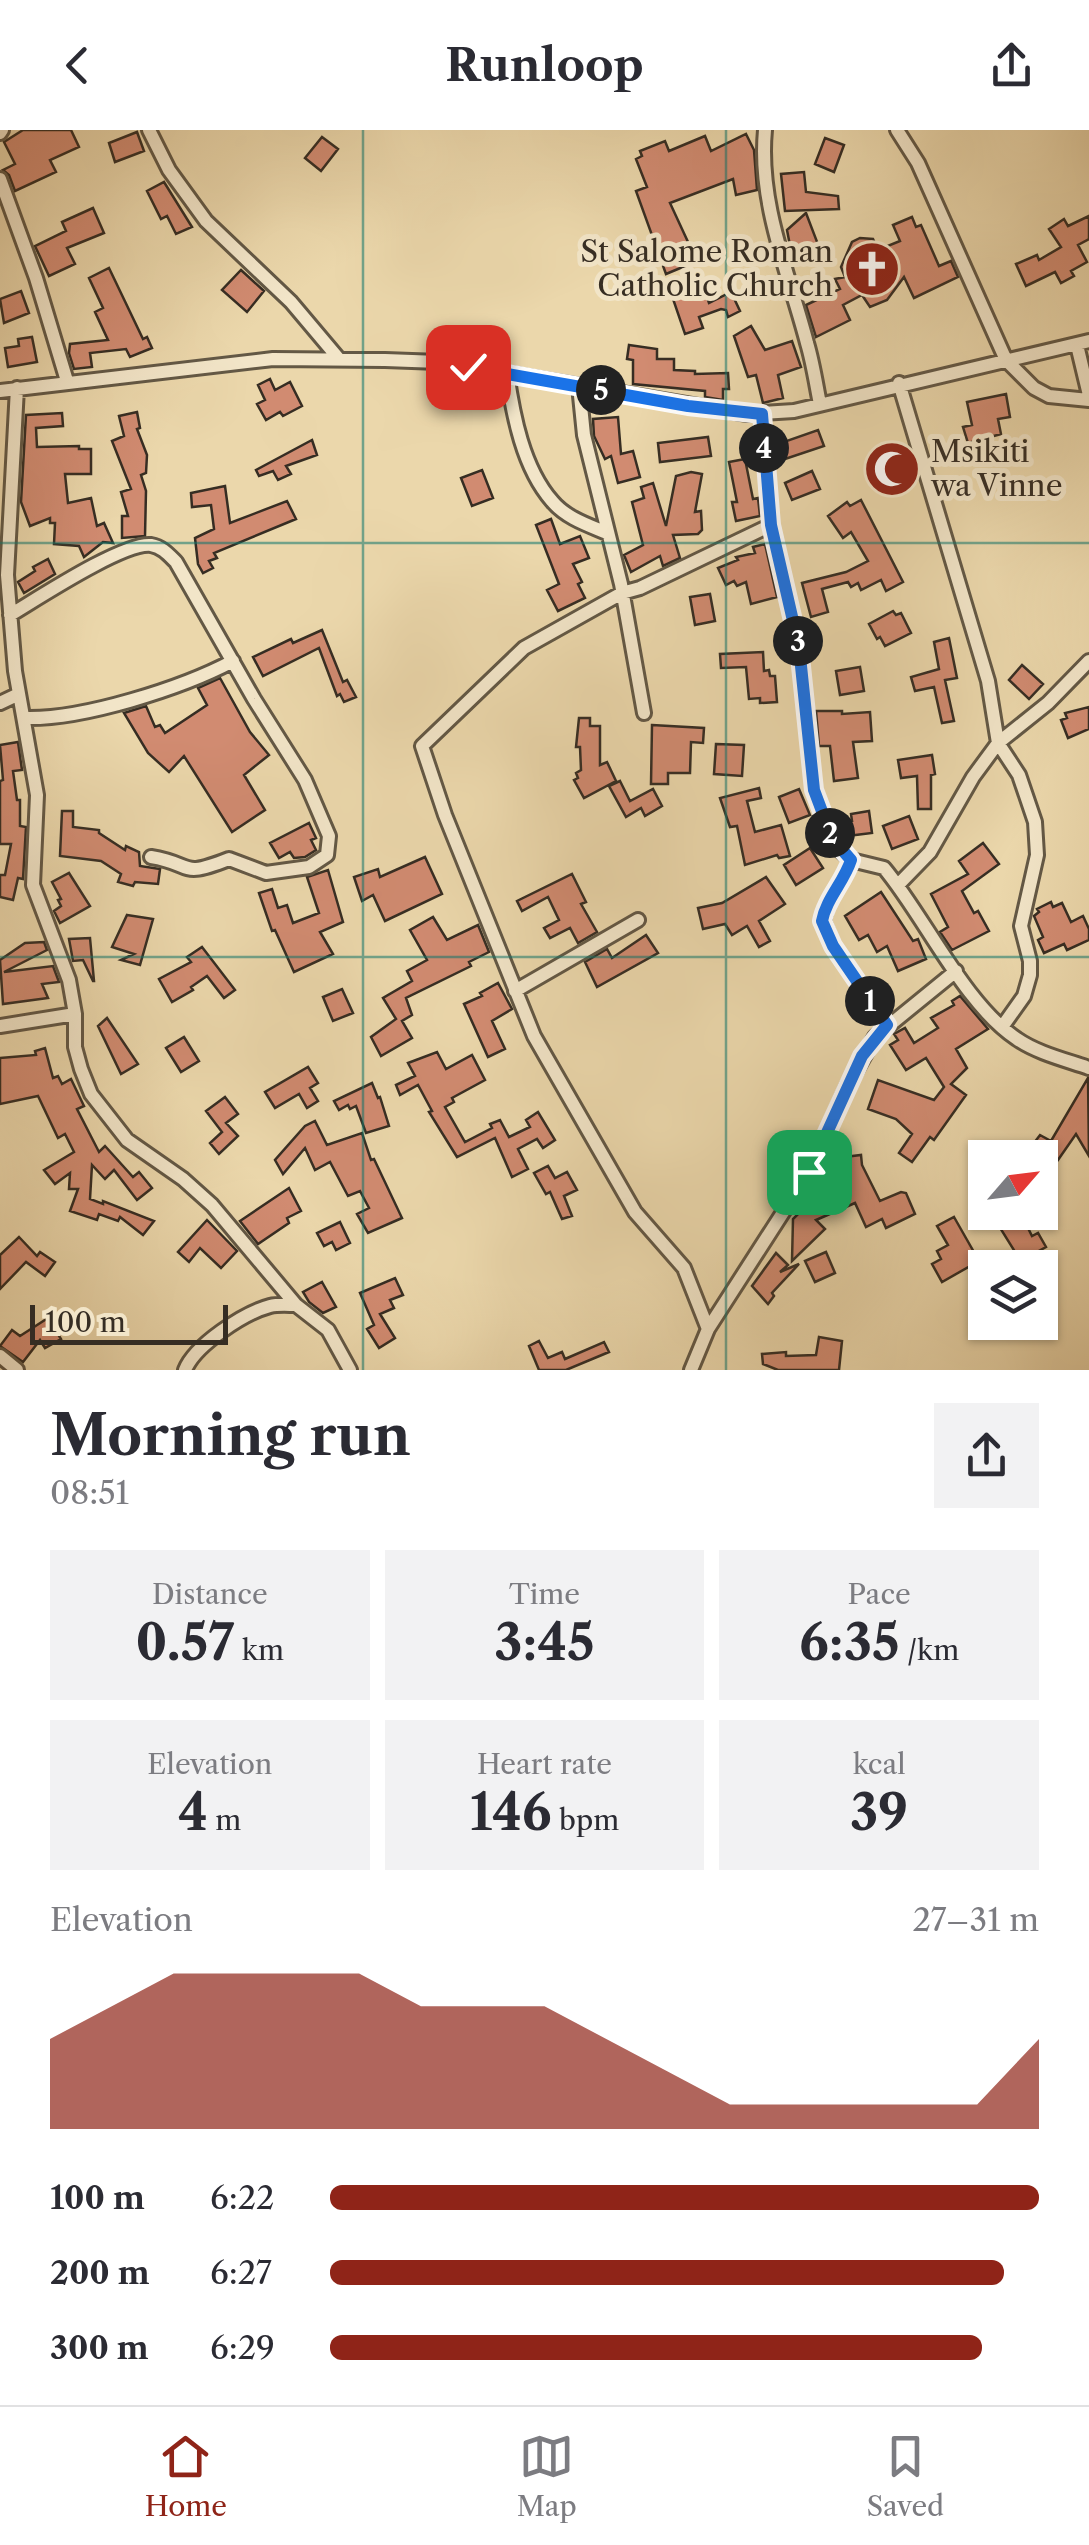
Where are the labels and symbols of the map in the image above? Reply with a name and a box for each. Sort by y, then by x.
place label: St Salome Roman Catholic Church [580,233,833,304]
church icon: St Salome Roman Catholic Church [842,239,902,299]
pin [426,325,511,410]
pin: 5 [576,365,626,415]
pin: 4 [739,423,789,473]
place label: Msikiti wa Vinne [930,433,1062,504]
mosque icon: Msikiti wa Vinne [862,439,922,499]
pin: 3 [773,616,823,666]
pin: 2 [805,808,855,858]
pin: 1 [845,976,895,1026]
pin [767,1130,852,1215]
north arrow [968,1140,1058,1230]
scale bar [30,1300,228,1344]

